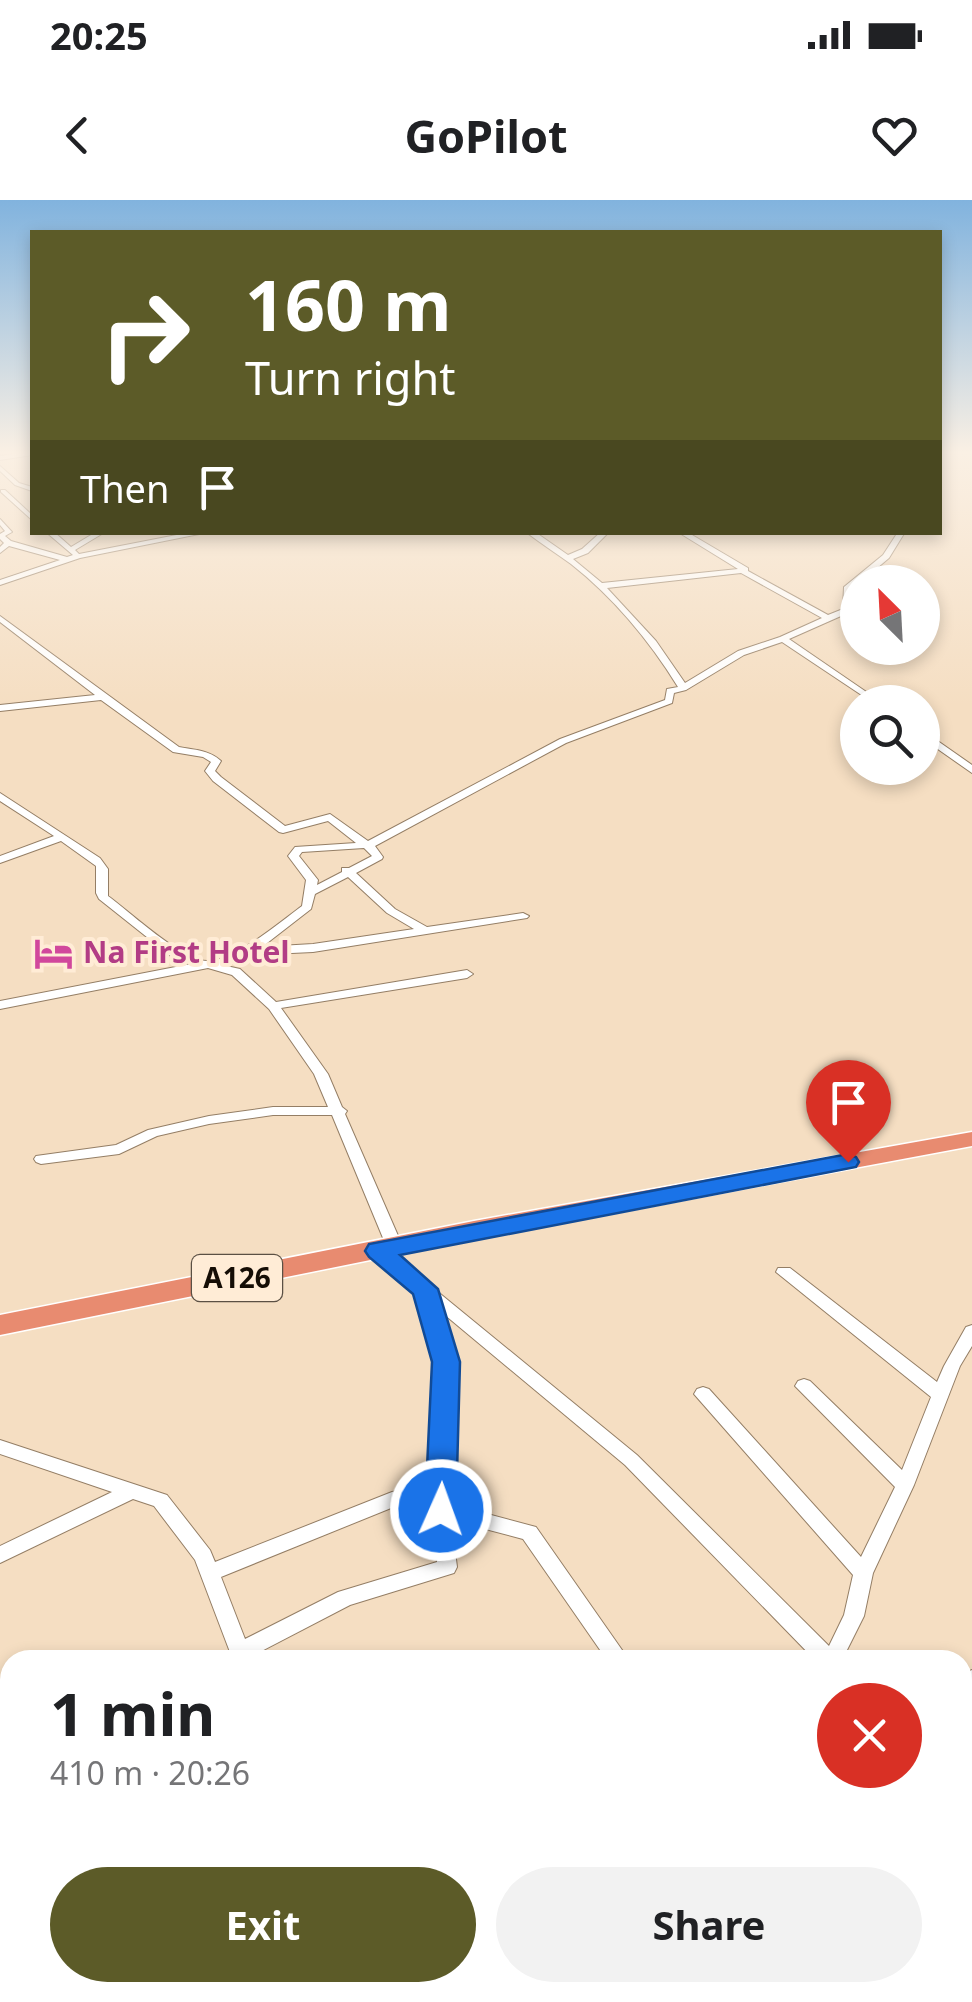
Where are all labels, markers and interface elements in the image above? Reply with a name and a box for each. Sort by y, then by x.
text: 20:25 [50,9,148,61]
text: GoPilot [404,105,568,166]
icon: back [50,108,105,163]
icon: heart [867,108,922,163]
text: 160 m [245,256,452,352]
icon: right [80,270,210,400]
text: Turn right [245,347,456,408]
icon: arrive [190,460,245,515]
text: Then [80,462,170,514]
north arrow [840,565,940,665]
map controls [840,565,940,785]
button: search [840,685,940,785]
place label: Na First Hotel [83,931,289,972]
hotel icon: Na First Hotel [32,932,74,974]
pin [806,1060,891,1163]
icon: arrive [821,1075,876,1130]
road number: A126 [192,1255,282,1301]
position arrow [389,1458,493,1562]
text: 1 min [50,1672,215,1754]
button: close [817,1683,922,1788]
text: 410 m · 20:26 [50,1751,250,1794]
button: Exit [50,1867,476,1982]
button: Share [496,1867,922,1982]

